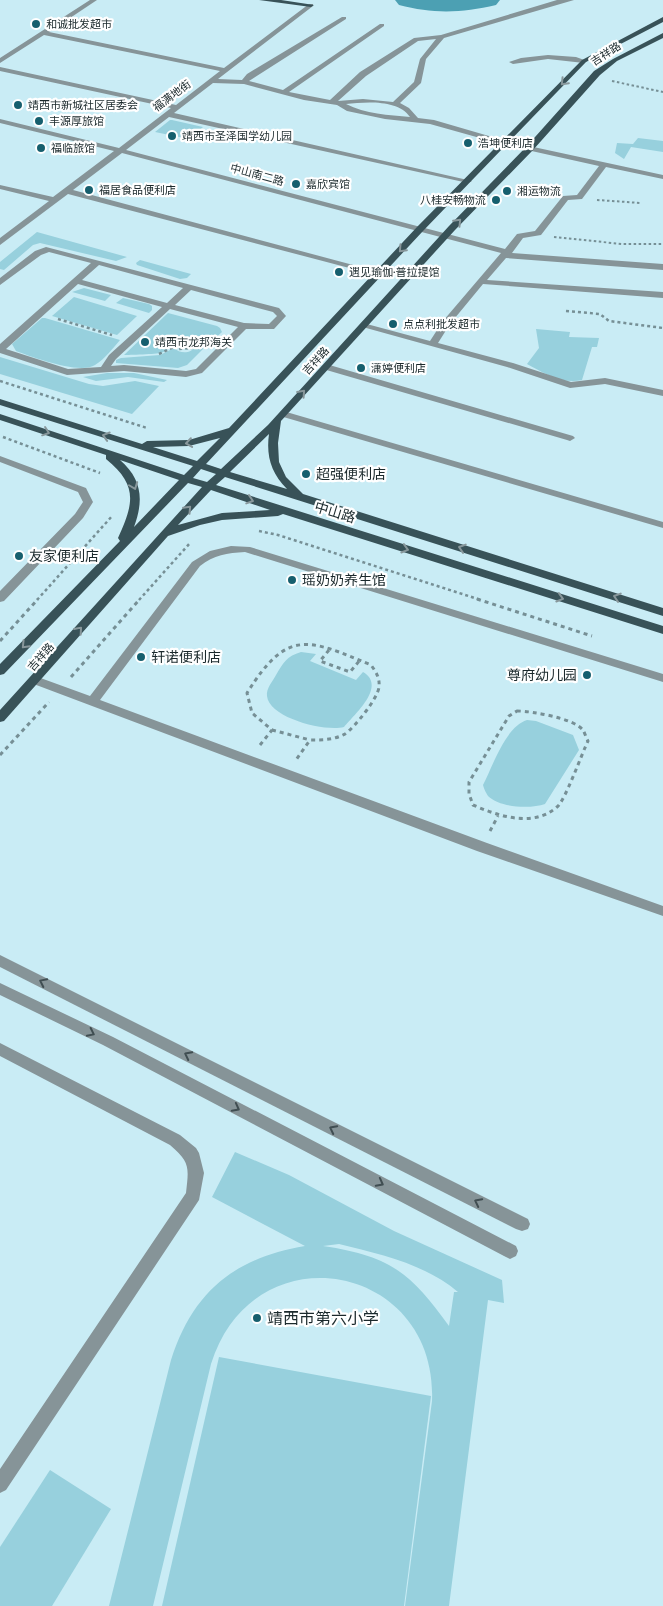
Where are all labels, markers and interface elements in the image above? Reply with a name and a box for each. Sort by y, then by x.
marker: 和诚批发超市 [30,18,42,30]
place label: 和诚批发超市 [46,18,112,31]
street label: 吉祥路 [589,40,623,68]
one-way arrow [561,76,570,85]
street label: 福满地街 [151,78,193,114]
marker: 靖西市新城社区居委会 [12,99,24,111]
place label: 靖西市新城社区居委会 [28,99,138,112]
marker: 丰源厚旅馆 [33,115,45,127]
place label: 丰源厚旅馆 [49,115,104,128]
marker: 靖西市圣泽国学幼儿园 [166,130,178,142]
place label: 靖西市圣泽国学幼儿园 [182,130,292,143]
marker: 浩坤便利店 [462,137,474,149]
place label: 浩坤便利店 [478,137,533,150]
marker: 福临旅馆 [35,142,47,154]
place label: 福临旅馆 [51,142,95,155]
street label: 中山南二路 [229,162,285,188]
marker: 嘉欣宾馆 [290,178,302,190]
place label: 嘉欣宾馆 [306,178,350,191]
marker: 福居食品便利店 [83,184,95,196]
place label: 福居食品便利店 [99,184,176,197]
marker: 湘运物流 [501,185,513,197]
place label: 湘运物流 [517,185,561,198]
place label: 八桂安畅物流 [420,194,486,207]
marker: 八桂安畅物流 [490,194,502,206]
one-way arrow [452,218,461,227]
one-way arrow [399,243,408,252]
marker: 遇见瑜伽·普拉提馆 [333,266,345,278]
place label: 遇见瑜伽·普拉提馆 [349,266,440,279]
marker: 点点利批发超市 [387,318,399,330]
place label: 点点利批发超市 [403,318,480,331]
marker: 靖西市龙邦海关 [139,336,151,348]
place label: 靖西市龙邦海关 [155,336,232,349]
street label: 吉祥路 [300,344,332,378]
marker: 潇婷便利店 [355,362,367,374]
place label: 潇婷便利店 [371,362,426,375]
one-way arrow [296,390,305,399]
one-way arrow [41,426,50,436]
one-way arrow [103,432,111,442]
one-way arrow [184,437,192,448]
place label: 超强便利店 [316,466,386,482]
marker: 超强便利店 [300,468,312,480]
one-way arrow [128,481,138,490]
one-way arrow [246,494,254,504]
street label: 中山路 [313,498,357,526]
one-way arrow [182,505,191,514]
one-way arrow [401,543,409,553]
one-way arrow [458,544,466,554]
place label: 友家便利店 [29,548,99,564]
marker: 友家便利店 [13,550,25,562]
place label: 瑶奶奶养生馆 [302,572,386,588]
marker: 瑶奶奶养生馆 [286,574,298,586]
one-way arrow [556,592,564,602]
one-way arrow [613,593,621,603]
one-way arrow [74,627,83,636]
one-way arrow [21,640,30,649]
street label: 吉祥路 [25,640,57,674]
place label: 轩诺便利店 [151,649,221,665]
marker: 轩诺便利店 [135,651,147,663]
place label: 尊府幼儿园 [507,667,577,683]
marker: 尊府幼儿园 [581,669,593,681]
one-way arrow [39,978,48,988]
one-way arrow [86,1027,95,1037]
one-way arrow [185,1051,194,1061]
one-way arrow [230,1102,239,1112]
one-way arrow [329,1125,338,1135]
one-way arrow [374,1177,383,1187]
one-way arrow [474,1198,483,1208]
place label: 靖西市第六小学 [267,1309,379,1328]
marker: 靖西市第六小学 [251,1312,263,1324]

